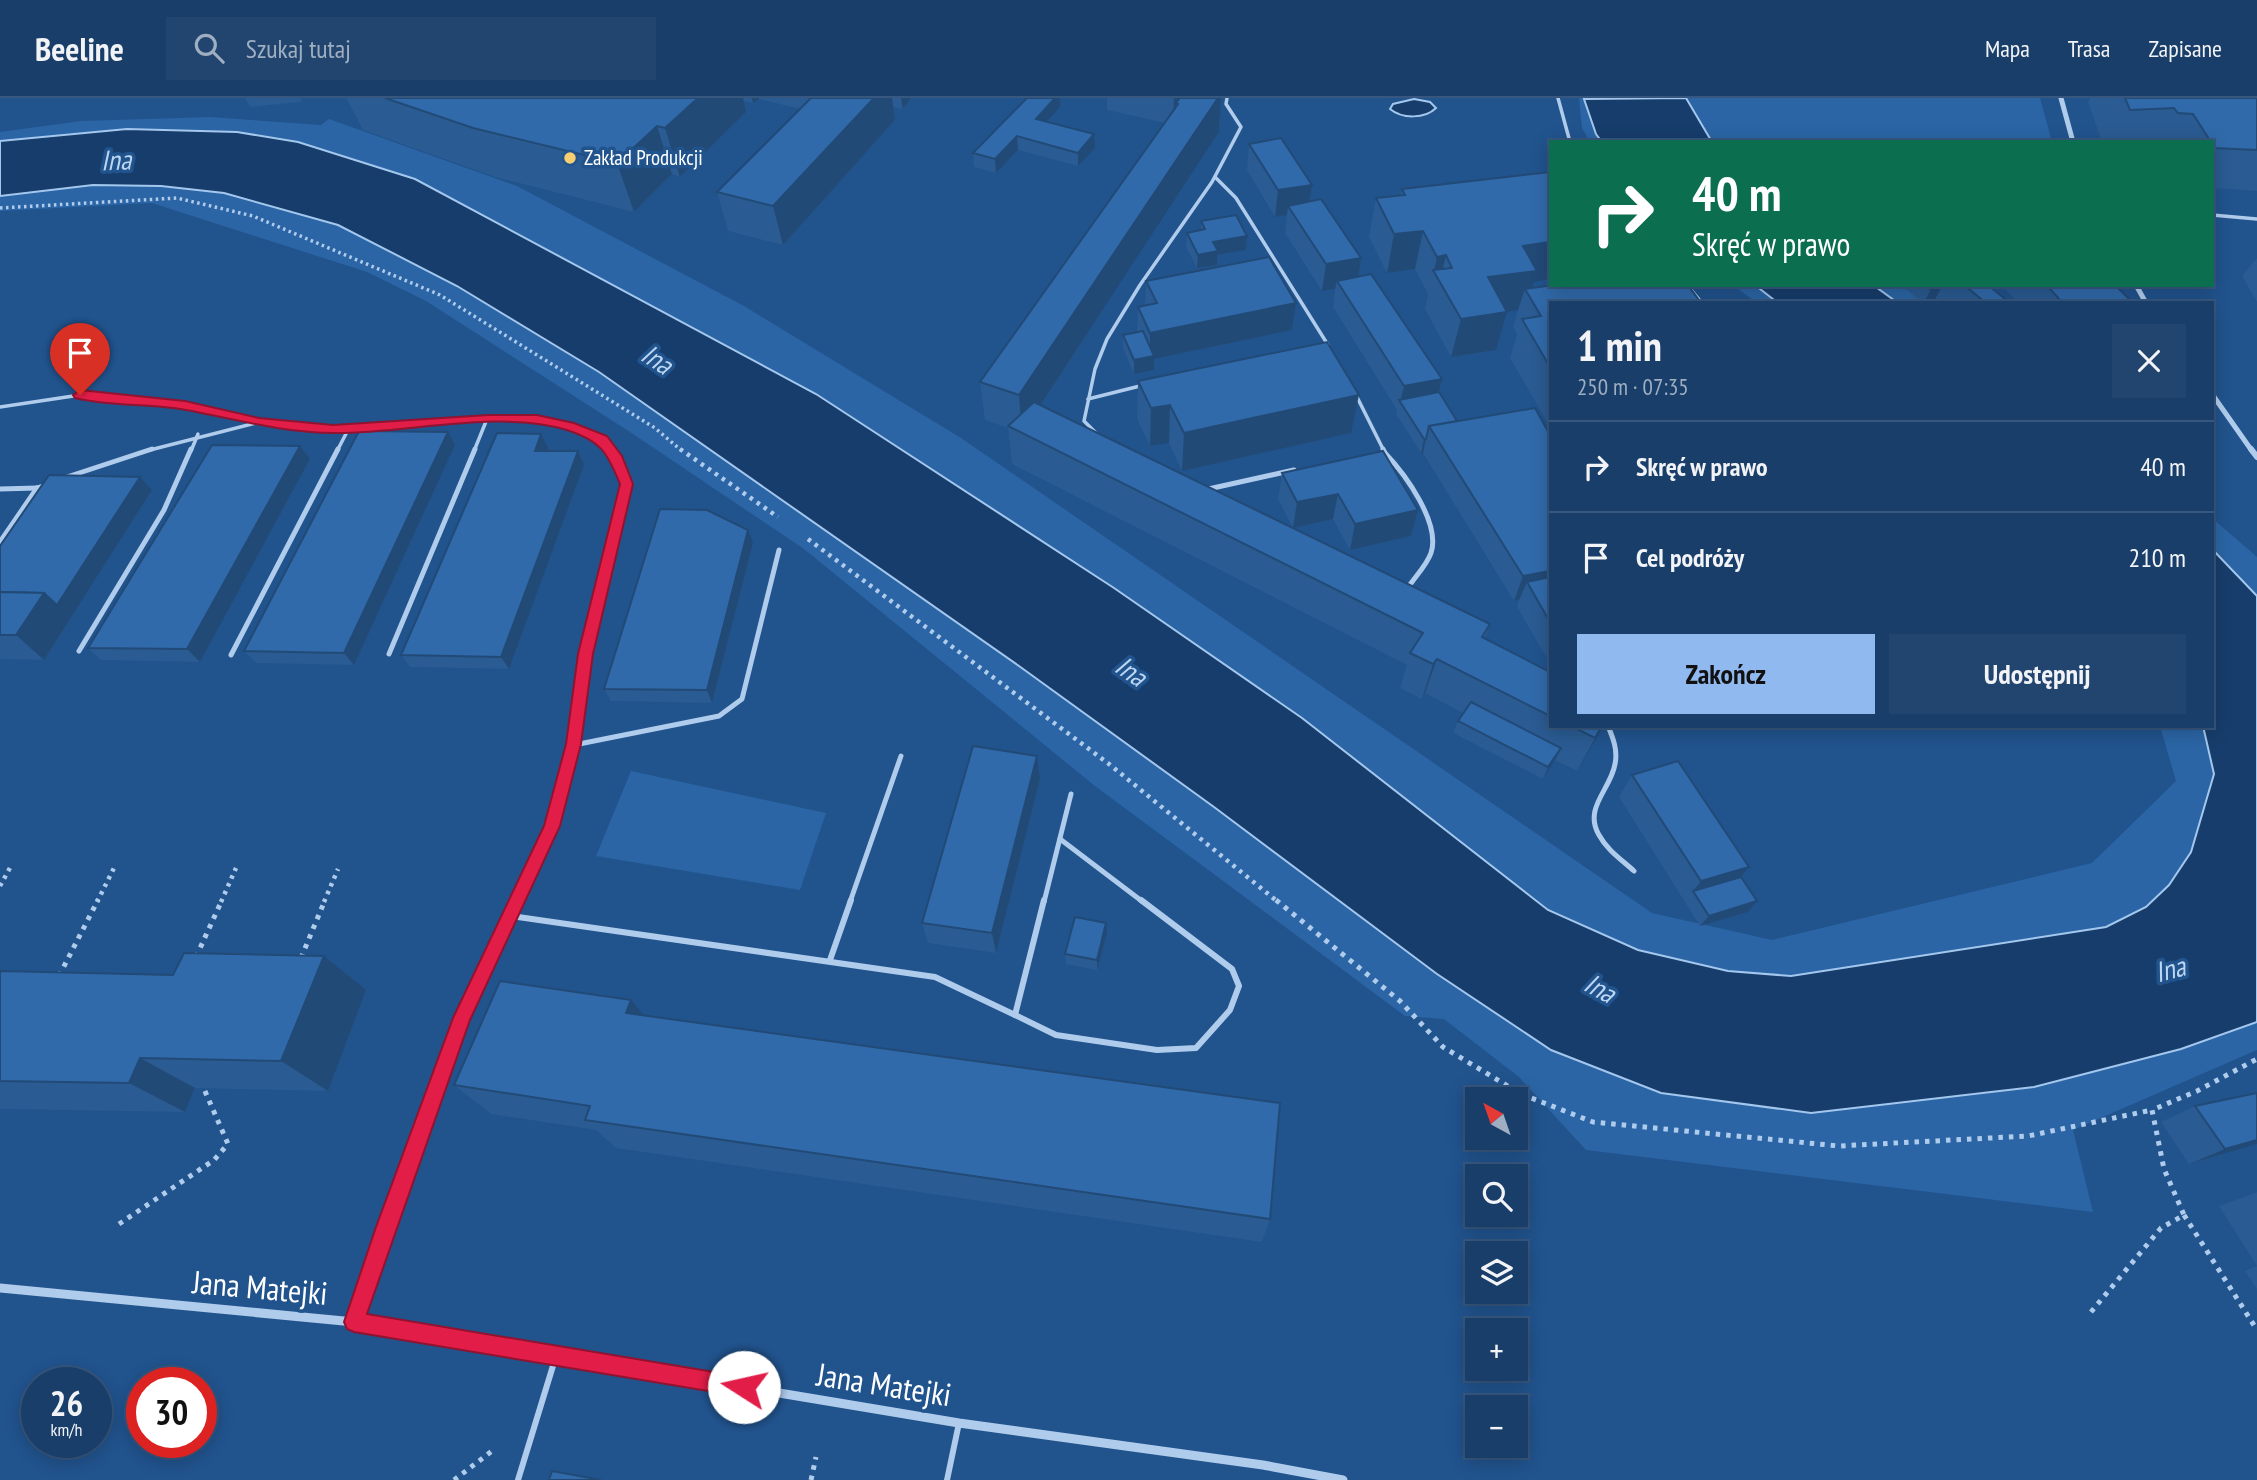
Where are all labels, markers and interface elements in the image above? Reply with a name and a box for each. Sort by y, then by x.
search box [166,17,656,80]
text: Beeline [35,27,124,70]
icon: search [190,29,228,67]
text: Szukaj tutaj [246,32,351,65]
text: Mapa [1985,33,2030,64]
text: Trasa [2068,33,2110,64]
text: Zapisane [2148,33,2222,64]
water label: Ina [100,140,133,179]
place label: Zakład Produkcji [584,144,703,171]
marker: Zakład Produkcji [562,150,578,166]
text: 40 m [1692,161,1781,225]
icon: right [1577,168,1668,259]
text: Skręć w prawo [1692,223,1850,265]
text: 1 min [1577,318,1662,373]
pin [50,323,110,395]
button: close [2112,324,2186,398]
icon: arrive [61,334,99,372]
water label: Ina [635,335,681,383]
text: 250 m · 07:35 [1577,372,1689,401]
icon: right [1577,448,1615,486]
text: Skręć w prawo [1636,450,1767,483]
text: 40 m [2140,450,2186,483]
icon: arrive [1577,539,1615,577]
text: Cel podróży [1636,541,1744,574]
text: 210 m [2128,541,2186,574]
button: Zakończ [1577,634,1875,714]
button: Udostępnij [1889,634,2186,714]
water label: Ina [1108,647,1156,695]
water label: Ina [2151,946,2191,990]
water label: Ina [1578,964,1624,1012]
north arrow [1465,1087,1528,1150]
map controls [1465,1087,1528,1458]
button: search [1465,1164,1528,1227]
button: layers [1465,1241,1528,1304]
street label: Jana Matejki [190,1260,329,1314]
button: + [1465,1318,1528,1381]
position arrow [707,1350,781,1424]
street label: Jana Matejki [813,1353,954,1415]
speed limit sign: 30 [126,1367,217,1458]
text: 26 [50,1380,83,1426]
button: − [1465,1395,1528,1458]
text: km/h [51,1418,82,1441]

